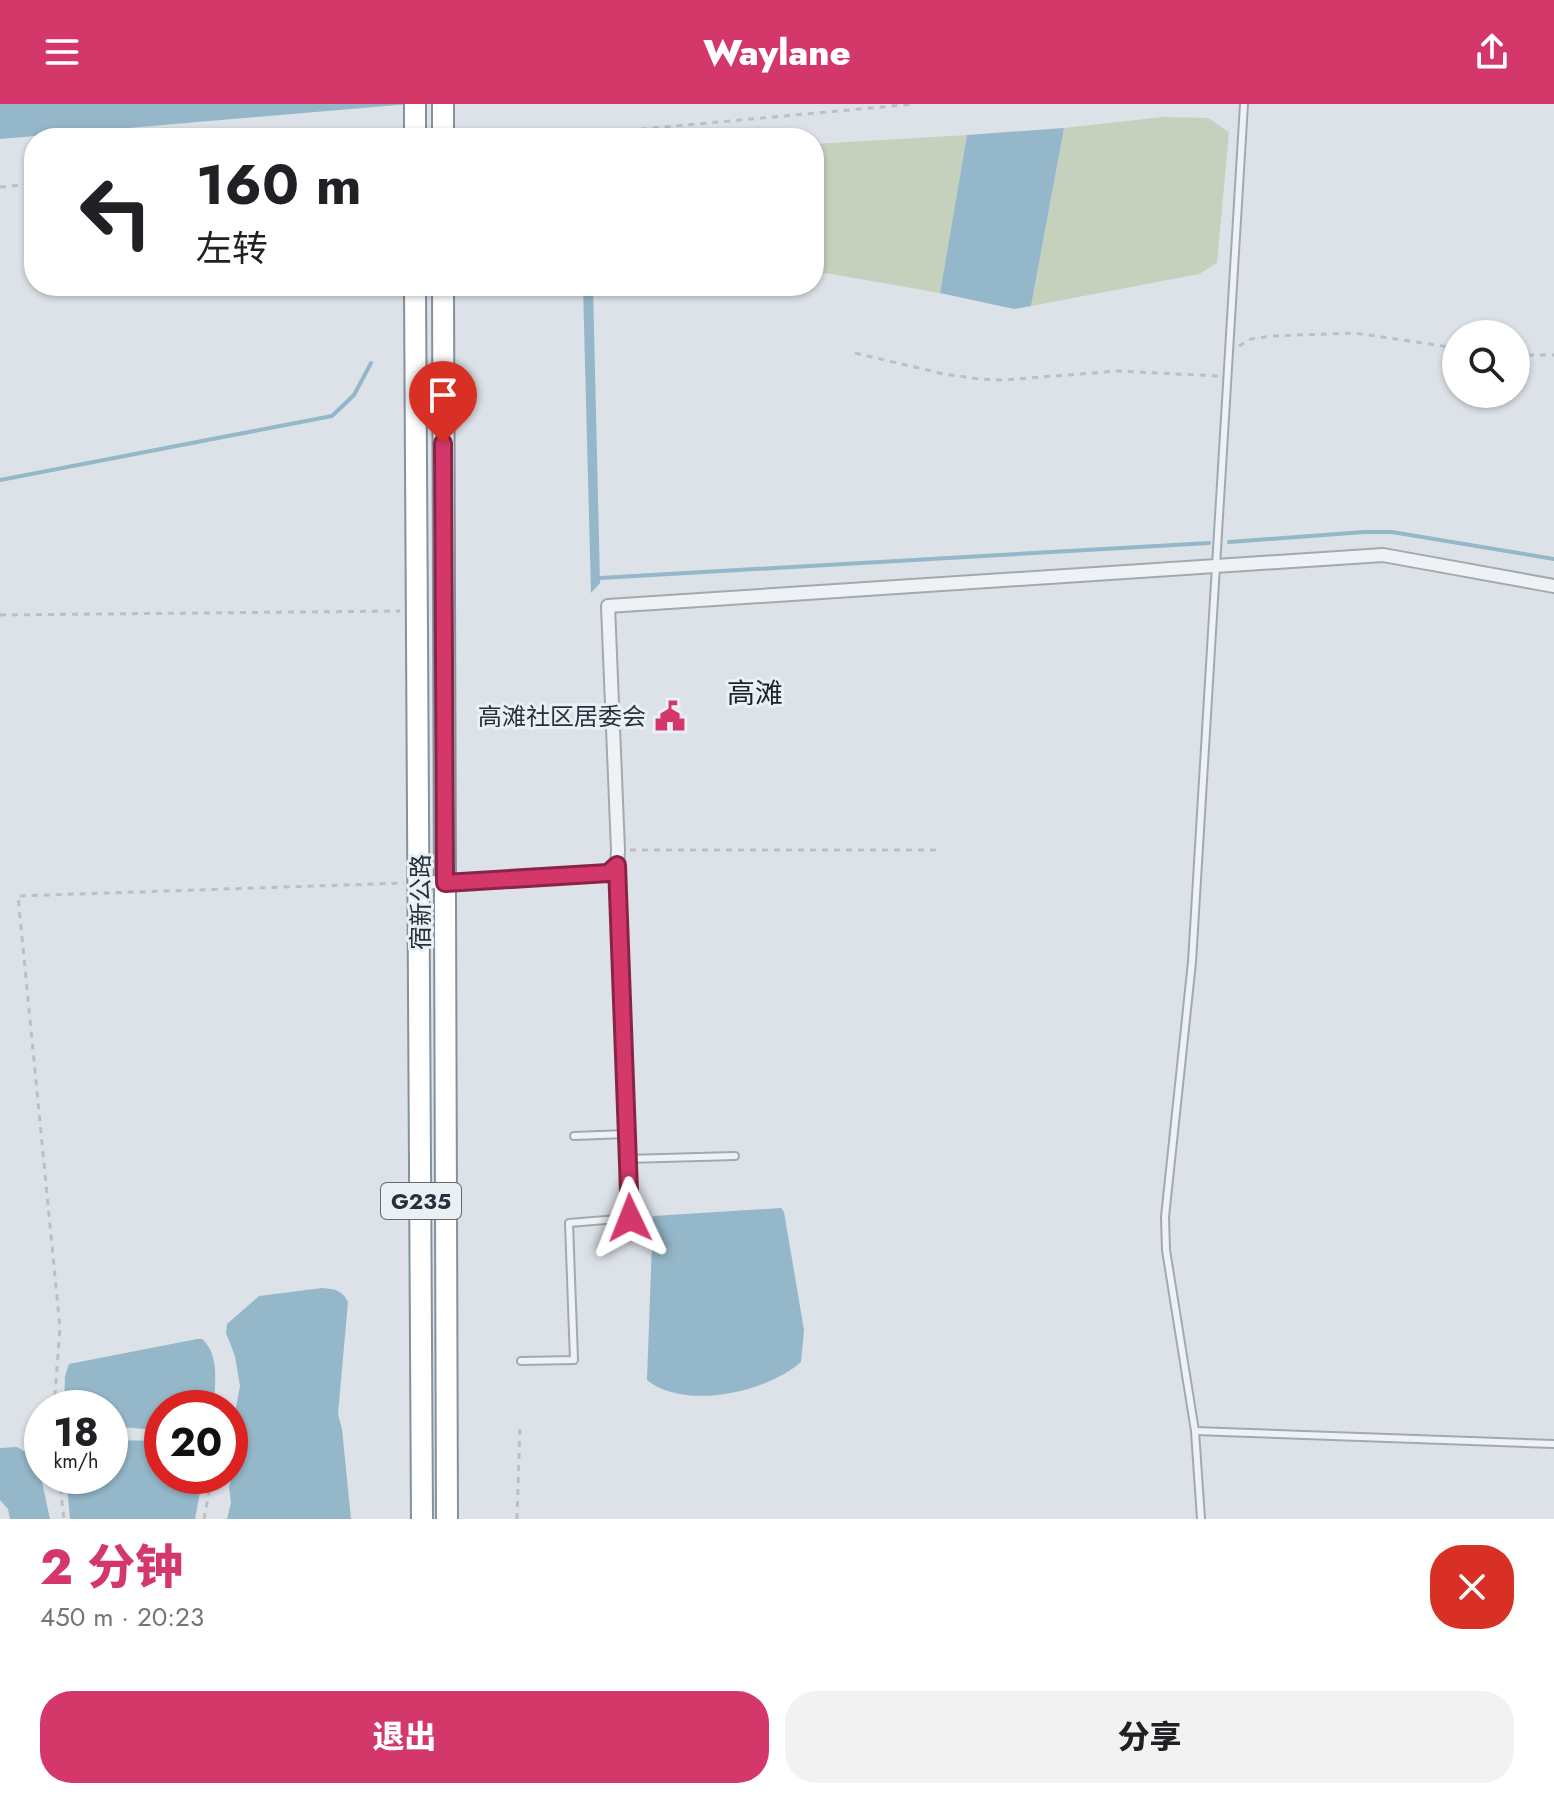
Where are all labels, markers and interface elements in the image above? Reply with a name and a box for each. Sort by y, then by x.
text: Waylane [703,26,851,78]
icon: menu [40,30,84,74]
icon: share [1470,30,1514,74]
text: 160 m [196,144,362,225]
icon: left [64,160,168,264]
text: 左转 [196,222,268,274]
map controls [1442,320,1530,408]
button: search [1442,320,1530,408]
pin [409,361,477,443]
icon: arrive [421,373,465,417]
district label: 高滩 [727,673,783,714]
place label: 高滩社区居委会 [478,699,646,734]
public building icon: 高滩社区居委会 [653,699,687,733]
street label: 宿新公路 [403,854,438,950]
position arrow [588,1176,672,1260]
road number: G235 [381,1183,461,1219]
speed limit sign: 20 [144,1390,248,1494]
text: 18 [53,1403,99,1461]
text: km/h [53,1447,99,1476]
text: 2 分钟 [40,1533,183,1602]
button: close [1430,1545,1514,1629]
text: 450 m · 20:23 [40,1598,204,1636]
button: 退出 [40,1691,769,1783]
button: 分享 [785,1691,1514,1783]

